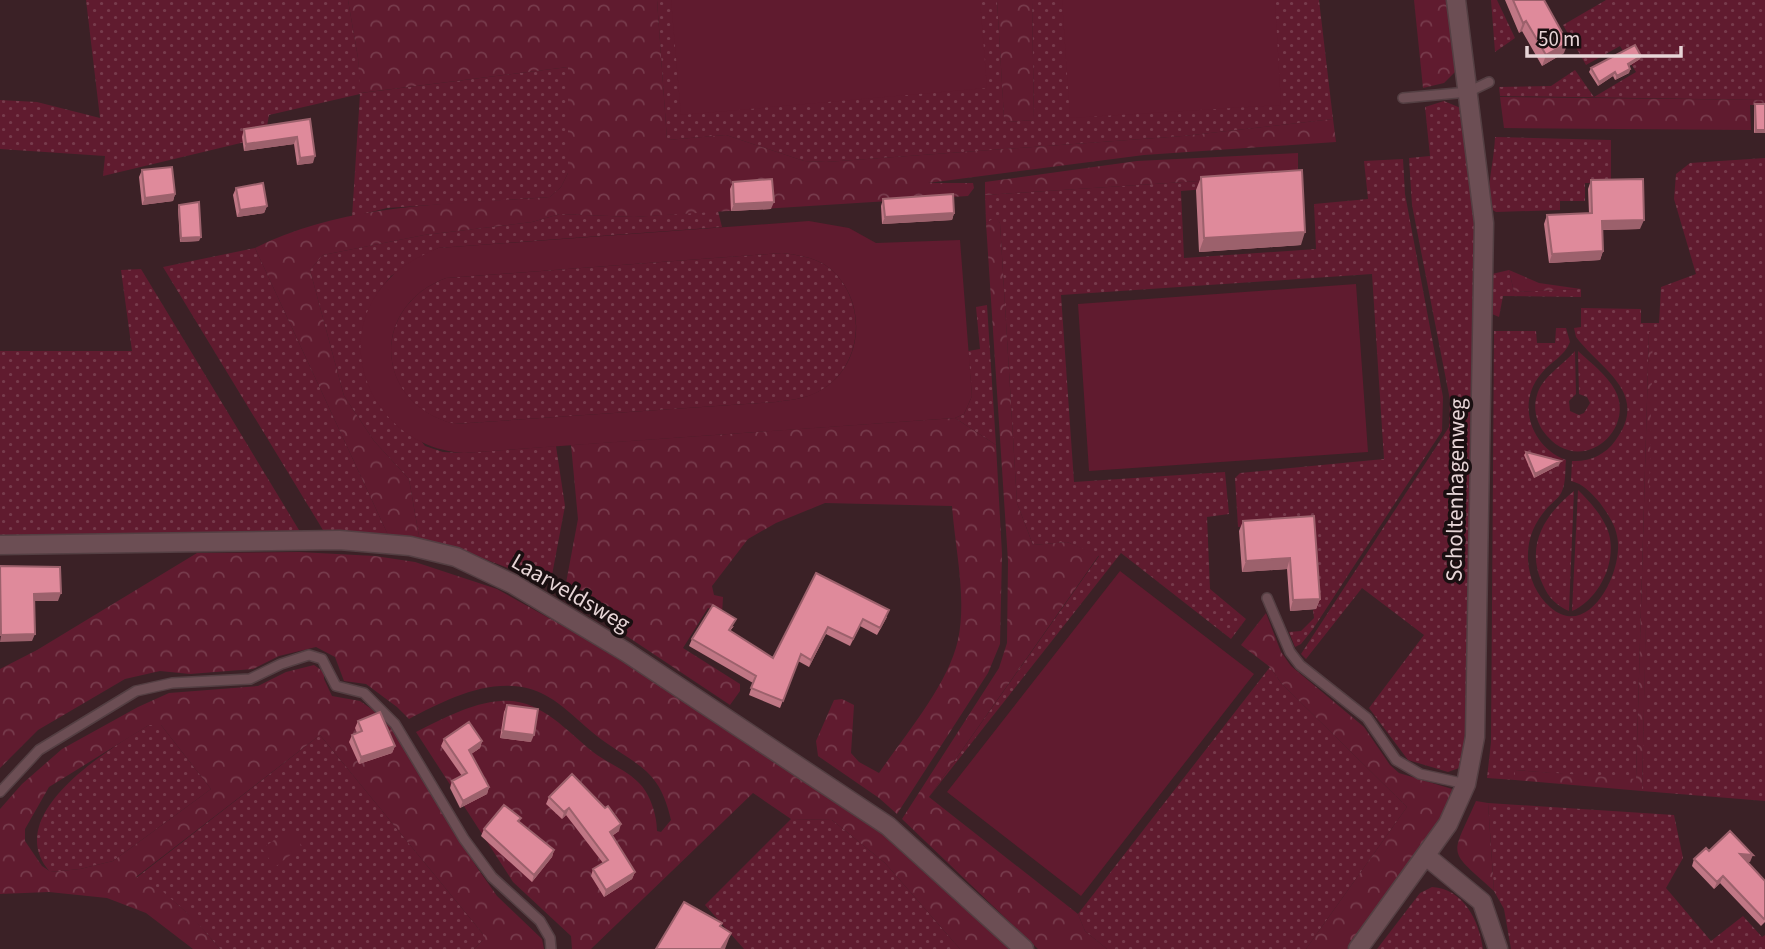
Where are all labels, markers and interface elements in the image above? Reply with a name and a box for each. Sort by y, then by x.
scale bar [1527,14,1681,58]
text: 50 m [1538,24,1580,54]
street label: Scholtenhagenweg [1437,398,1474,582]
street label: Laarveldsweg [505,545,637,640]

